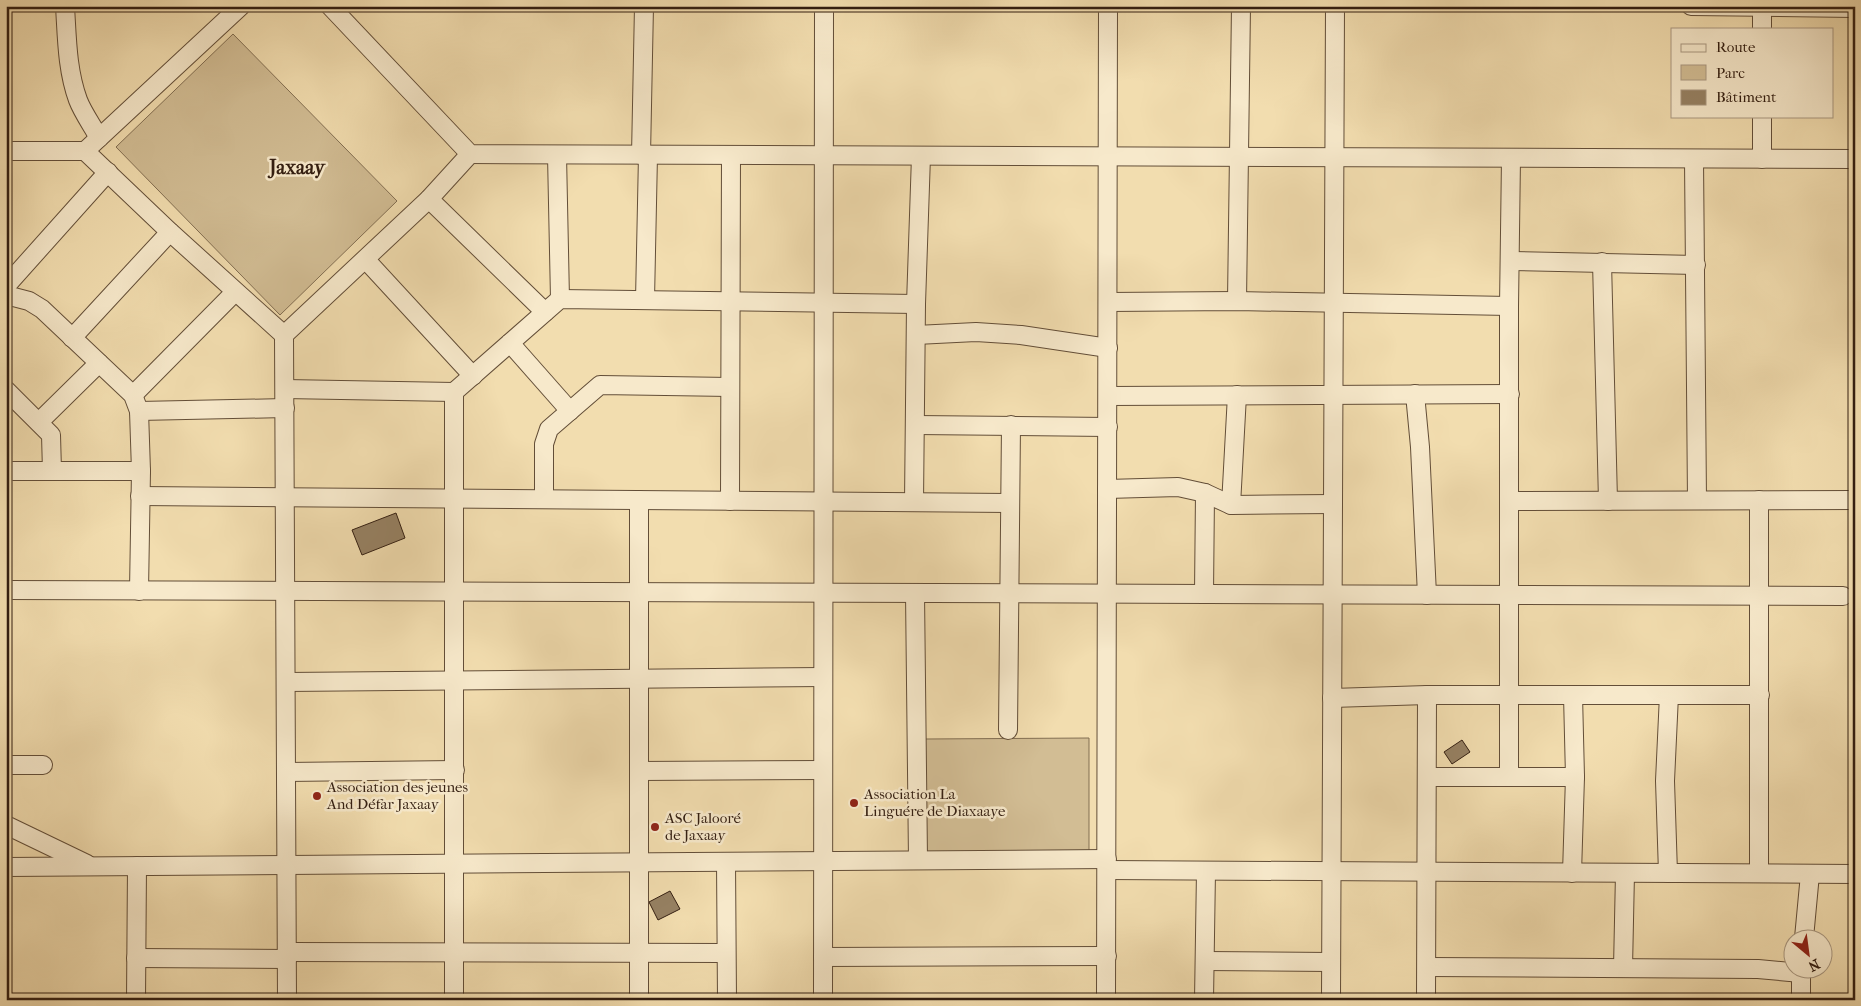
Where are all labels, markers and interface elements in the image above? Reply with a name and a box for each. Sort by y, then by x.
legend [1671,28,1834,118]
text: Route [1716,38,1756,56]
text: Parc [1716,64,1745,82]
text: Bâtiment [1716,88,1777,106]
district label: Jaxaay [267,156,326,179]
place label: Association des jeunes And Défar Jaxaay [326,778,469,813]
place label: Association La Linguére de Diaxaaye [863,785,1006,820]
marker: Association des jeunes And Défar Jaxaay [311,790,323,802]
marker: Association La Linguére de Diaxaaye [848,797,860,809]
place label: ASC Jalooré de Jaxaay [664,809,741,844]
marker: ASC Jalooré de Jaxaay [649,821,661,833]
north arrow [1784,928,1834,978]
text: N [1805,955,1823,975]

